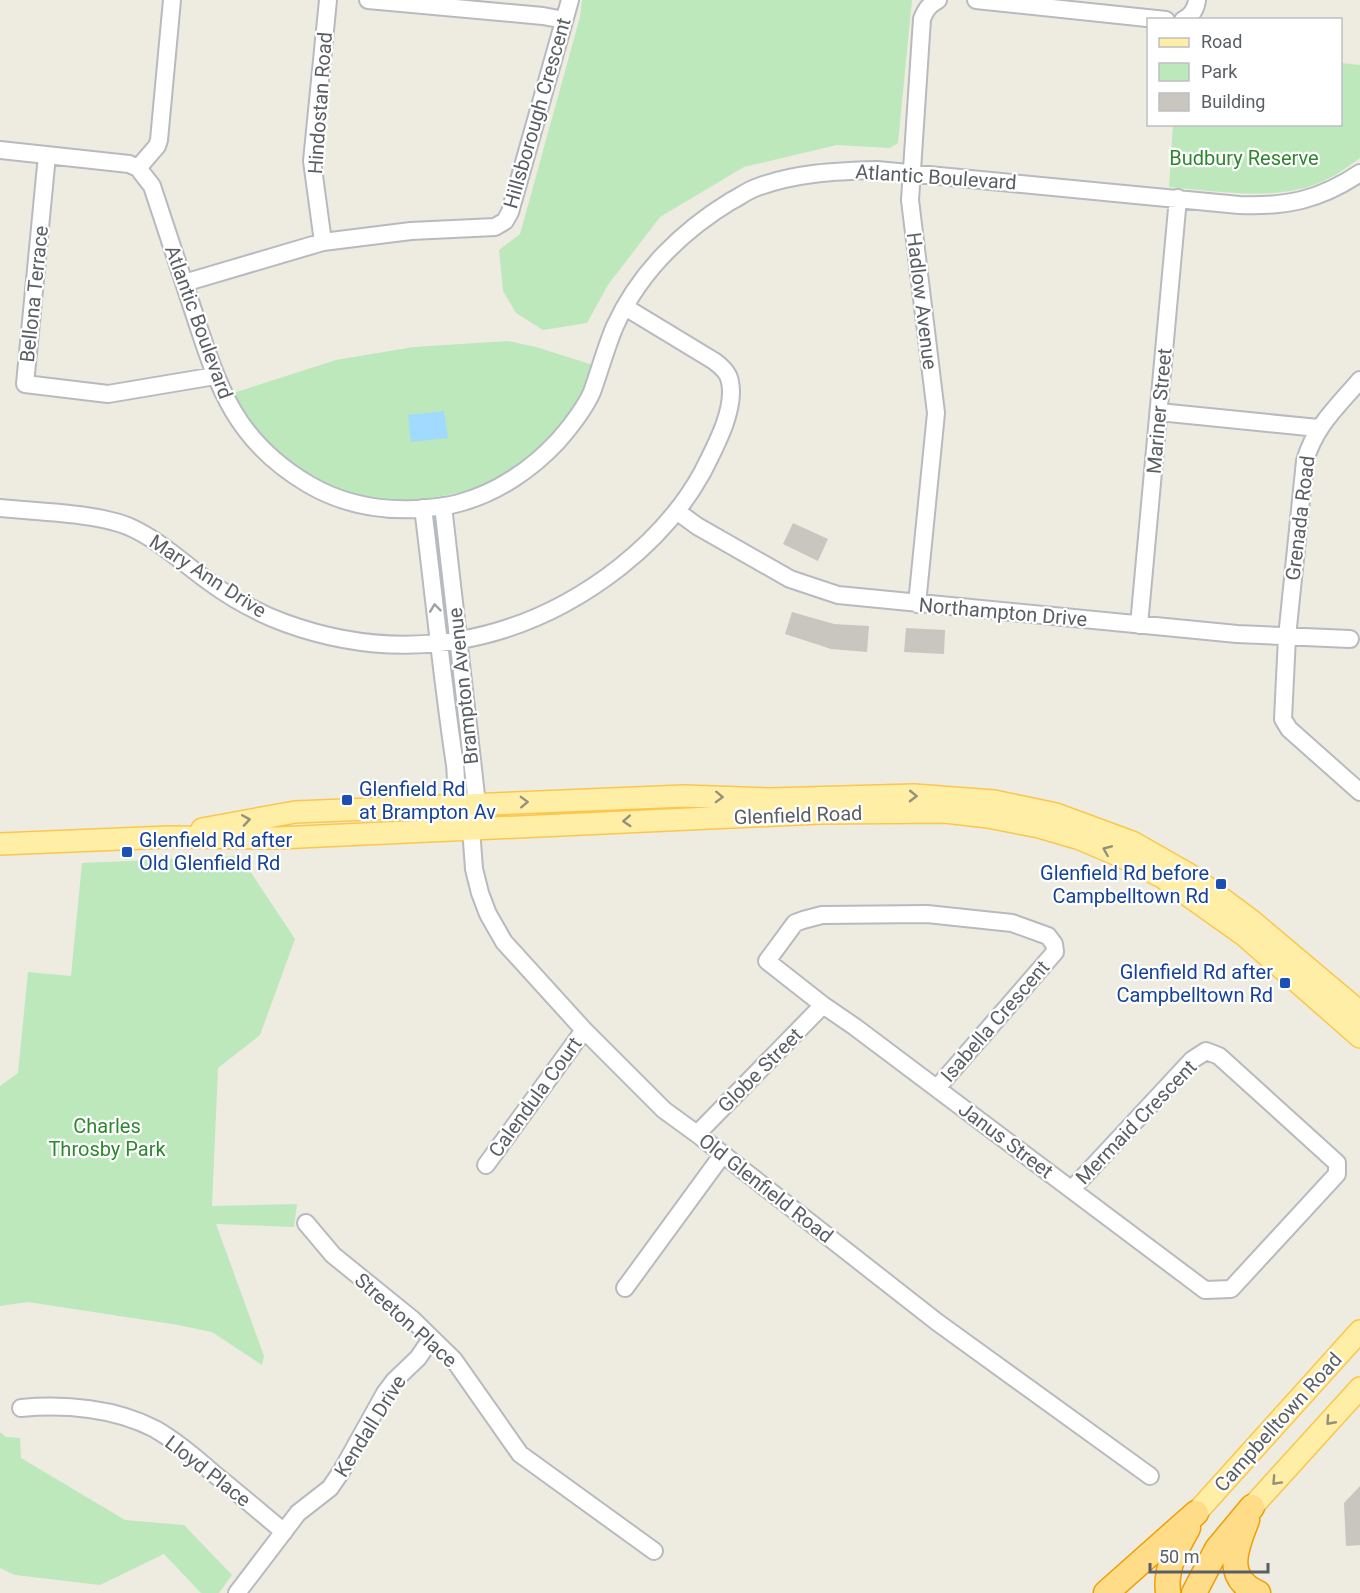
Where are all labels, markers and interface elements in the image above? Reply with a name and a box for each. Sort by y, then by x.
street label: Hillsborough Crescent [498,15,576,211]
legend [1147,18,1342,126]
street label: Hindostan Road [303,31,337,175]
text: Road [1201,31,1242,52]
text: Park [1201,61,1238,82]
text: Building [1201,91,1265,112]
park label: Budbury Reserve [1169,146,1319,170]
street label: Atlantic Boulevard [855,159,1017,195]
street label: Bellona Terrace [15,224,53,364]
street label: Hadlow Avenue [902,231,942,371]
street label: Atlantic Boulevard [160,242,238,402]
street label: Mariner Street [1142,347,1176,475]
street label: Grenada Road [1280,454,1320,582]
street label: Mary Ann Drive [145,529,271,623]
street label: Northampton Drive [918,593,1088,631]
one-way arrow [429,603,442,613]
street label: Brampton Avenue [443,606,483,766]
place label: Glenfield Rd at Brampton Av [359,777,496,824]
one-way arrow [909,790,918,802]
one-way arrow [714,791,723,804]
marker: Glenfield Rd at Brampton Av [340,793,354,807]
one-way arrow [519,796,528,809]
street label: Glenfield Road [733,801,863,829]
one-way arrow [241,815,250,827]
one-way arrow [623,815,632,828]
place label: Glenfield Rd after Old Glenfield Rd [139,828,292,875]
marker: Glenfield Rd after Old Glenfield Rd [120,845,134,859]
one-way arrow [1102,845,1113,857]
place label: Glenfield Rd before Campbelltown Rd [1040,861,1209,908]
marker: Glenfield Rd before Campbelltown Rd [1214,877,1228,891]
street label: Isabella Crescent [936,955,1054,1087]
place label: Glenfield Rd after Campbelltown Rd [1116,960,1273,1007]
marker: Glenfield Rd after Campbelltown Rd [1278,976,1292,990]
street label: Globe Street [713,1023,807,1117]
street label: Calendula Court [483,1032,587,1162]
street label: Mermaid Crescent [1071,1055,1201,1189]
street label: Janus Street [954,1097,1058,1183]
park label: Charles Throsby Park [48,1114,166,1161]
street label: Old Glenfield Road [694,1128,838,1248]
street label: Streeton Place [350,1268,462,1372]
street label: Campbelltown Road [1209,1347,1347,1497]
street label: Kendall Drive [329,1371,411,1481]
one-way arrow [1326,1415,1337,1425]
street label: Lloyd Place [160,1430,256,1512]
one-way arrow [1272,1474,1283,1484]
scale bar [1150,1536,1268,1574]
text: 50 m [1159,1546,1199,1567]

